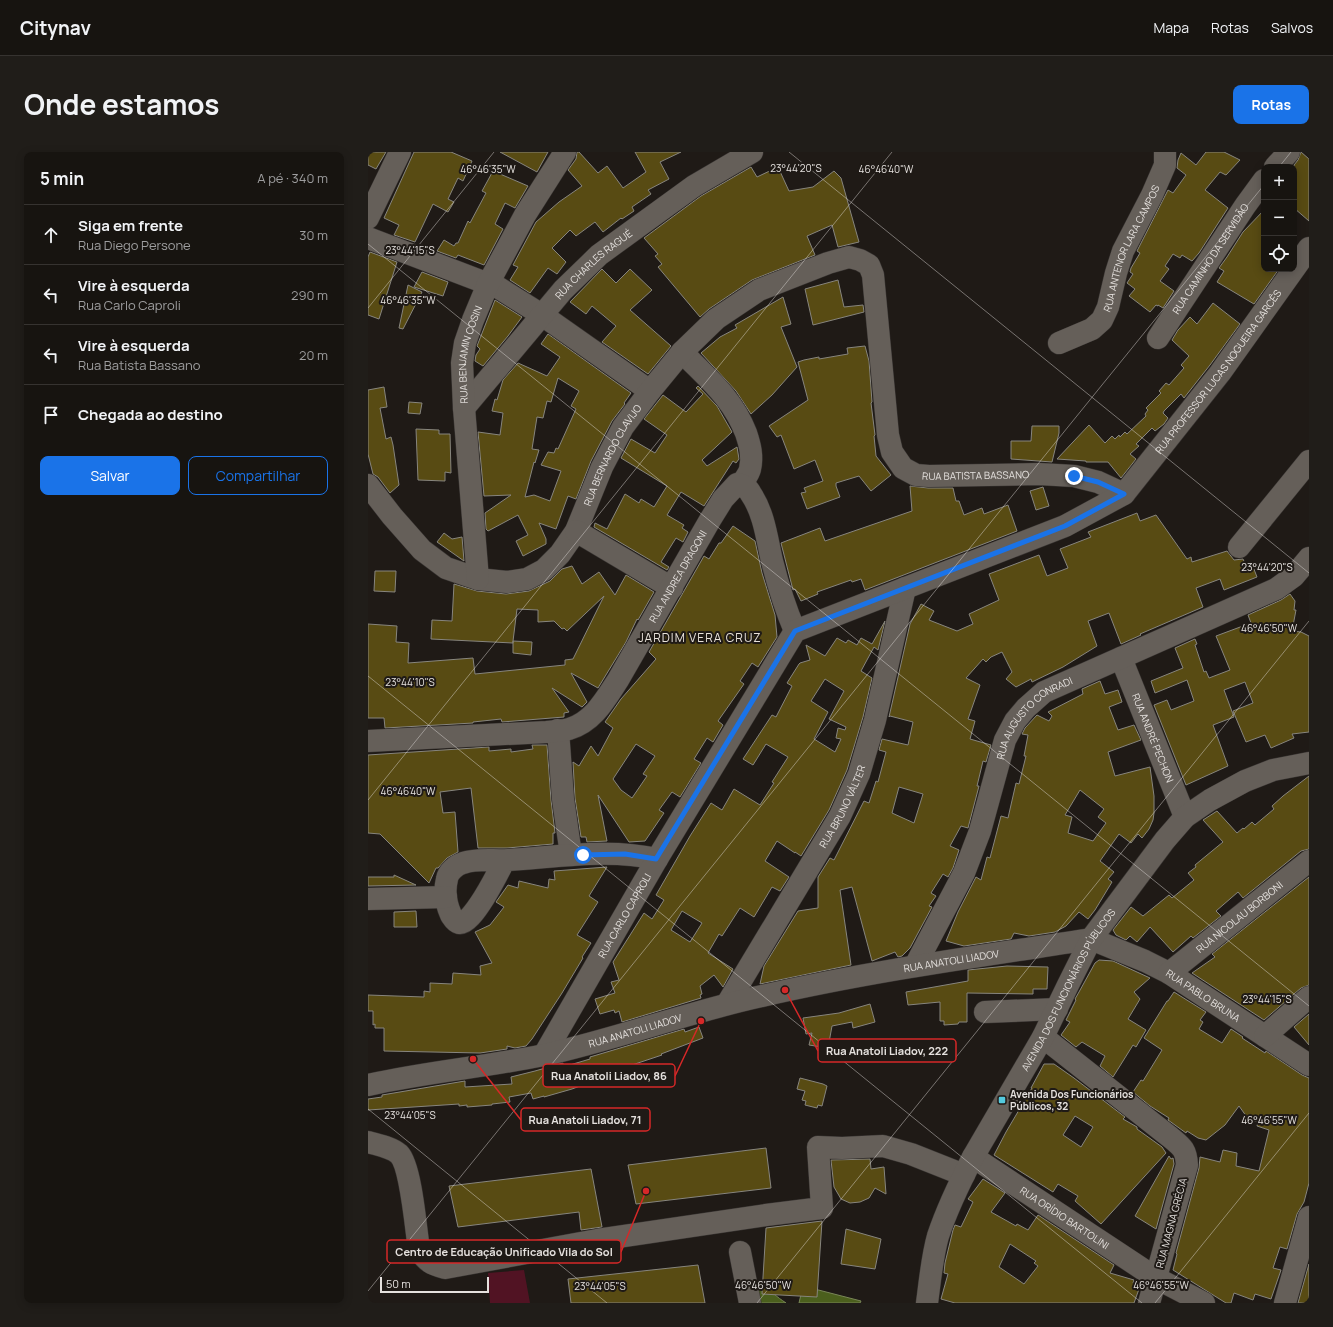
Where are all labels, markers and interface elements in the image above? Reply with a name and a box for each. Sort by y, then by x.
text: Citynav [20,15,91,41]
text: Mapa [1153,18,1189,37]
text: Rotas [1211,18,1249,37]
text: Salvos [1271,18,1313,37]
text: Onde estamos [24,85,219,123]
button: Rotas [1233,85,1309,124]
text: 23°44'20"S [770,161,822,175]
text: 46°46'35"W [460,162,516,176]
text: 46°46'40"W [859,162,914,176]
map controls [1261,164,1297,272]
button: + [1261,164,1297,200]
text: 5 min [40,167,84,190]
text: A pé · 340 m [257,169,328,187]
street label: RUA ANTENOR LARA CAMPOS [1100,183,1163,314]
button: − [1261,200,1297,236]
street label: RUA CAMINHO DA SERVIDÃO [1169,201,1252,317]
text: Siga em frente [78,215,183,236]
icon: ahead [40,224,62,246]
text: 30 m [299,226,328,244]
street label: RUA CHARLES RAGUÉ [551,226,635,302]
text: Rua Diego Persone [78,236,191,254]
button: locate [1261,236,1297,272]
text: 23°44'15"S [385,243,435,257]
text: Vire à esquerda [78,275,190,296]
icon: left [40,284,62,306]
text: 290 m [291,286,328,304]
street label: RUA PROFESSOR LUCAS NOGUEIRA GARCÊS [1152,287,1284,457]
text: 46°46'35"W [380,293,436,307]
text: Rua Carlo Caproli [78,296,181,314]
street label: RUA BENJAMIN COSIN [455,303,485,404]
text: Vire à esquerda [78,335,190,356]
icon: left [40,344,62,366]
text: 20 m [299,346,328,364]
text: Rua Batista Bassano [78,356,200,374]
street label: RUA BERNARDO CLAVIJO [580,401,645,508]
icon: arrive [40,404,62,426]
text: Chegada ao destino [78,404,223,425]
button: Salvar [40,456,180,495]
button: Compartilhar [188,456,328,495]
street label: RUA BATISTA BASSANO [922,467,1029,483]
route end [1065,467,1083,485]
street label: RUA ANDREA DRAGONI [646,528,710,625]
text: 23°44'20"S [1241,560,1293,574]
text: 46°46'50"W [1241,621,1298,635]
district label: JARDIM VERA CRUZ [638,629,762,646]
street label: RUA AUGUSTO CONRADI [993,673,1075,761]
text: 23°44'10"S [385,675,435,689]
street label: RUA ANDRÉ PECHON [1129,691,1177,785]
street label: RUA BRUNO VÁLTER [816,763,868,850]
text: 46°46'40"W [381,784,436,798]
route start [574,846,592,864]
street label: RUA CARLO CAPROLI [594,871,654,960]
street label: RUA NICOLAU BORBONI [1193,878,1286,956]
street label: AVENIDA DOS FUNCIONÁRIOS PÚBLICOS [1018,906,1118,1074]
street label: RUA ANATOLI LIADOV [902,946,1000,975]
street label: RUA PABLO BRUNA [1163,966,1244,1025]
text: 23°44'15"S [1242,992,1292,1006]
street label: RUA ANATOLI LIADOV [587,1010,683,1051]
callout: Rua Anatoli Liadov, 222 [818,1039,956,1062]
text: Rua Anatoli Liadov, 222 [826,1043,948,1058]
callout: Rua Anatoli Liadov, 86 [543,1064,675,1087]
text: Rua Anatoli Liadov, 86 [551,1068,667,1083]
place label: Avenida Dos Funcionários Públicos, 32 [1010,1087,1134,1113]
marker: Avenida Dos Funcionários Públicos, 32 [997,1095,1007,1105]
text: 23°44'05"S [384,1108,436,1122]
callout: Rua Anatoli Liadov, 71 [521,1108,650,1131]
text: Rua Anatoli Liadov, 71 [529,1112,641,1127]
text: 46°46'55"W [1241,1113,1297,1127]
street label: RUA MAGNA GRÉCIA [1152,1176,1190,1270]
street label: RUA ORÍDIO BARTOLINI [1017,1183,1112,1252]
callout: Centro de Educação Unificado Vila do Sol [387,1240,621,1263]
text: Centro de Educação Unificado Vila do Sol [395,1244,613,1259]
scale bar [380,1275,489,1294]
text: 50 m [386,1276,411,1291]
text: 46°46'50"W [735,1278,792,1292]
text: 46°46'55"W [1133,1278,1189,1292]
text: 23°44'05"S [574,1279,626,1293]

